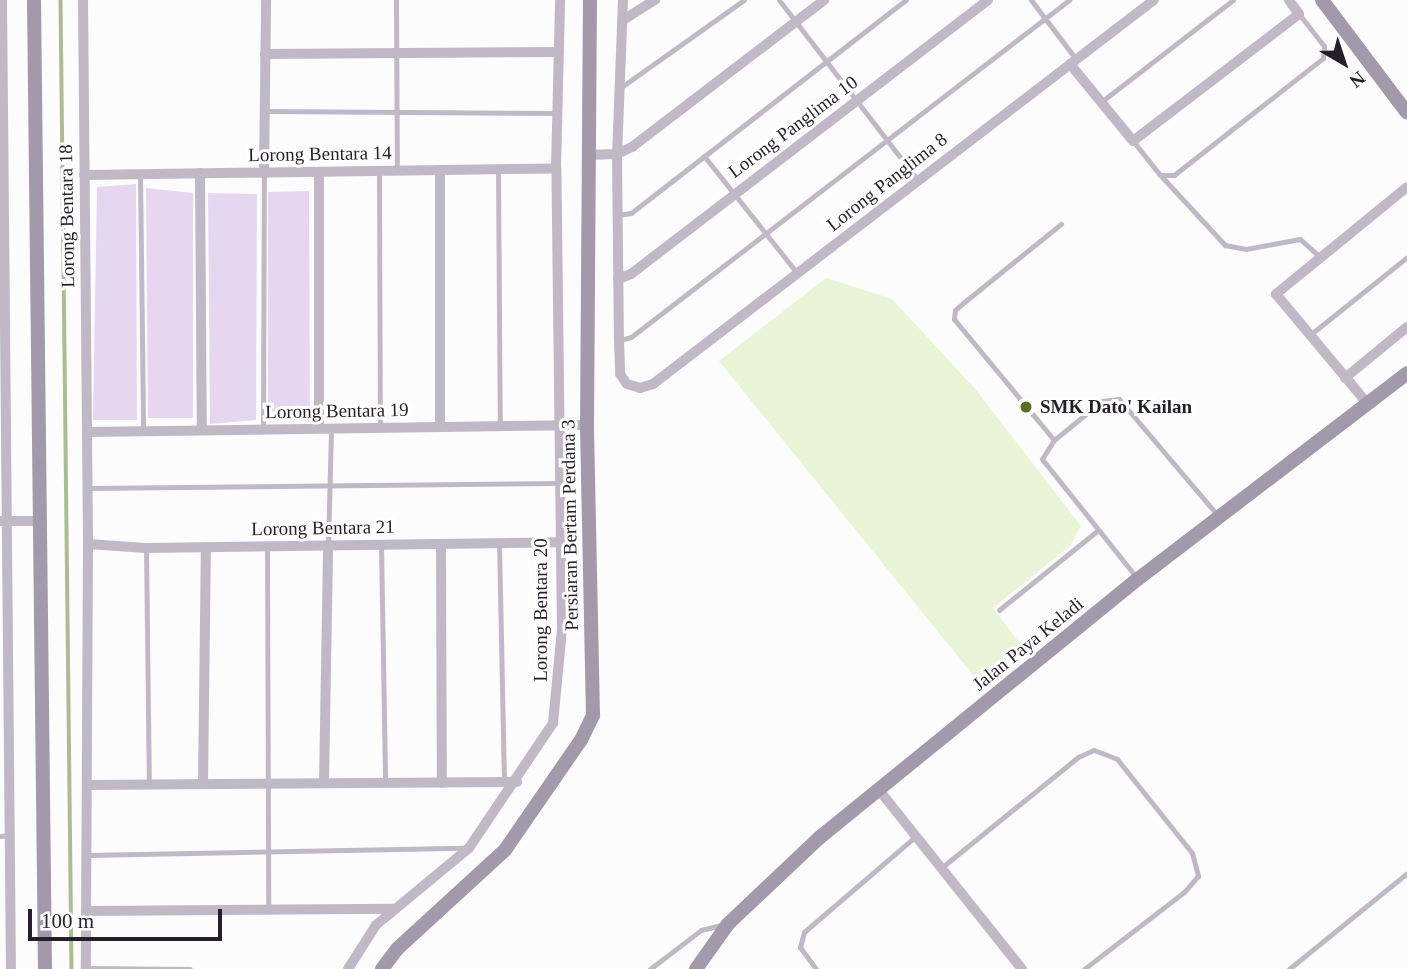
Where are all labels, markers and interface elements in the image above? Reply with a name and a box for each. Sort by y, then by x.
north arrow [1309,28,1379,98]
text: N [1346,67,1369,92]
street label: Lorong Panglima 10 [724,71,862,183]
street label: Lorong Panglima 8 [822,128,952,236]
street label: Lorong Bentara 14 [248,141,392,167]
street label: Lorong Bentara 18 [54,144,80,288]
place label: SMK Dato' Kailan [1040,396,1192,418]
street label: Lorong Bentara 19 [265,398,409,424]
marker: SMK Dato' Kailan [1018,399,1034,415]
street label: Persiaran Bertam Perdana 3 [557,419,583,631]
street label: Lorong Bentara 21 [251,515,395,541]
street label: Lorong Bentara 20 [530,538,552,682]
street label: Jalan Paya Keladi [968,592,1088,696]
scale bar [32,895,226,939]
text: 100 m [41,909,94,933]

